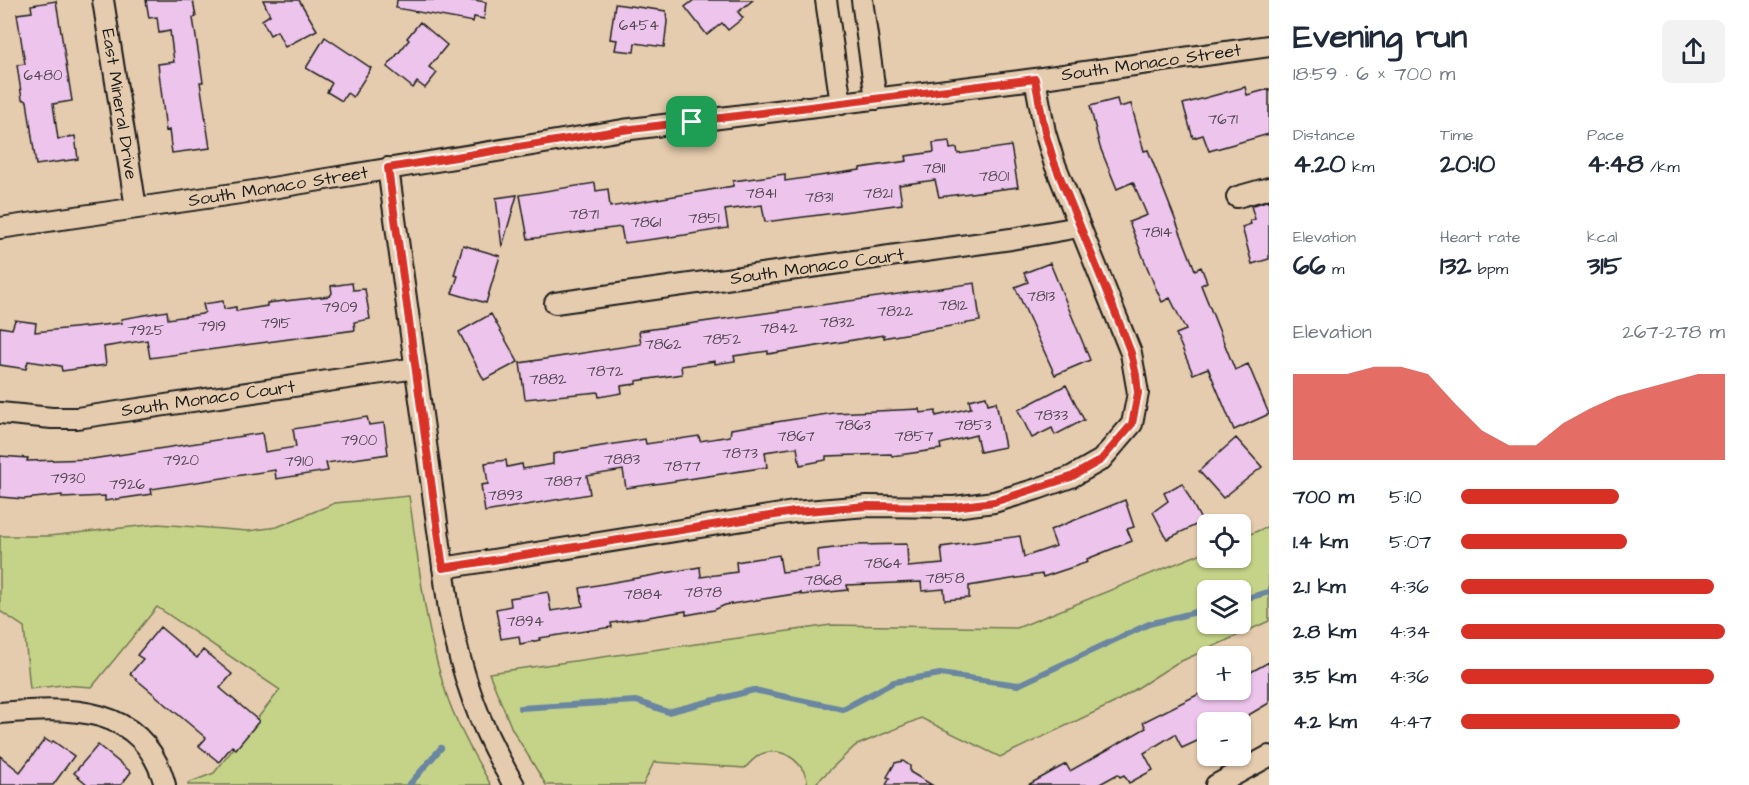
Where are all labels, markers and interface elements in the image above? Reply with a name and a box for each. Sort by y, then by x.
text: Evening run [1293,14,1467,60]
house number: 6454 [619,15,659,36]
button: share [1662,20,1725,83]
street label: East Mineral Drive [95,27,144,181]
street label: South Monaco Street [1059,37,1243,88]
text: 18:59 · 6 × 700 m [1293,60,1455,88]
house number: 6480 [24,65,63,86]
pin [666,96,717,147]
icon: arrive [675,105,708,138]
house number: 7671 [1208,109,1238,130]
text: Distance [1293,124,1355,146]
text: Time [1440,124,1474,146]
text: Pace [1587,124,1624,146]
text: 4.20 [1293,146,1346,182]
text: 20:10 [1440,146,1495,182]
text: 4:48 [1587,146,1644,182]
text: km [1346,156,1374,178]
text: /km [1644,156,1680,178]
house number: 7811 [923,158,945,179]
street label: South Monaco Street [186,160,370,213]
house number: 7801 [979,166,1009,187]
house number: 7841 [745,183,777,204]
house number: 7821 [863,183,893,204]
house number: 7831 [805,187,833,208]
house number: 7871 [569,204,599,225]
house number: 7851 [688,208,720,229]
house number: 7861 [631,212,661,233]
house number: 7814 [1141,222,1173,243]
text: Elevation [1293,226,1356,248]
text: Heart rate [1440,226,1520,248]
text: kcal [1587,226,1618,248]
street label: South Monaco Court [729,242,906,291]
text: 66 [1293,248,1326,284]
text: 132 [1440,248,1471,284]
text: 315 [1587,248,1622,284]
text: m [1326,258,1344,280]
text: bpm [1471,258,1508,280]
house number: 7813 [1027,286,1056,307]
house number: 7812 [938,295,968,316]
house number: 7909 [322,297,358,318]
house number: 7822 [877,301,913,322]
house number: 7832 [819,312,855,333]
house number: 7915 [261,313,292,334]
house number: 7919 [198,316,226,337]
house number: 7842 [760,318,798,339]
text: Elevation [1293,318,1372,346]
text: 267–278 m [1622,318,1725,346]
house number: 7925 [128,320,165,341]
house number: 7852 [703,329,741,350]
house number: 7862 [645,334,682,355]
house number: 7872 [587,361,624,382]
house number: 7882 [529,369,567,390]
street label: South Monaco Court [120,374,297,423]
house number: 7833 [1034,405,1068,426]
house number: 7863 [835,415,871,436]
house number: 7853 [954,415,992,436]
house number: 7867 [777,426,815,447]
house number: 7857 [895,426,933,447]
house number: 7900 [341,430,378,451]
house number: 7873 [722,443,758,464]
house number: 7883 [604,449,641,470]
house number: 7920 [163,450,199,471]
house number: 7910 [284,451,314,472]
house number: 7877 [663,456,701,477]
house number: 7930 [51,468,86,489]
house number: 7887 [544,471,582,492]
house number: 7926 [109,474,145,495]
text: 700 m [1293,483,1354,511]
text: 5:10 [1389,483,1422,511]
house number: 7893 [487,485,523,506]
map controls [1197,514,1251,766]
button: locate [1197,514,1251,568]
text: 1.4 km [1293,528,1348,556]
text: 5:07 [1389,528,1431,556]
house number: 7864 [864,553,902,574]
house number: 7858 [925,568,965,589]
house number: 7868 [804,570,842,591]
text: 2.1 km [1293,573,1346,601]
text: 4:36 [1389,573,1429,601]
button: layers [1197,580,1251,634]
house number: 7878 [684,582,722,603]
house number: 7884 [624,584,662,605]
house number: 7894 [506,611,544,632]
text: 2.8 km [1293,618,1356,646]
text: 4:34 [1389,618,1430,646]
button: + [1197,646,1251,700]
text: 3.5 km [1293,663,1356,691]
text: 4:36 [1389,663,1429,691]
text: 4.2 km [1293,708,1357,736]
text: 4:47 [1389,708,1432,736]
button: − [1197,712,1251,766]

